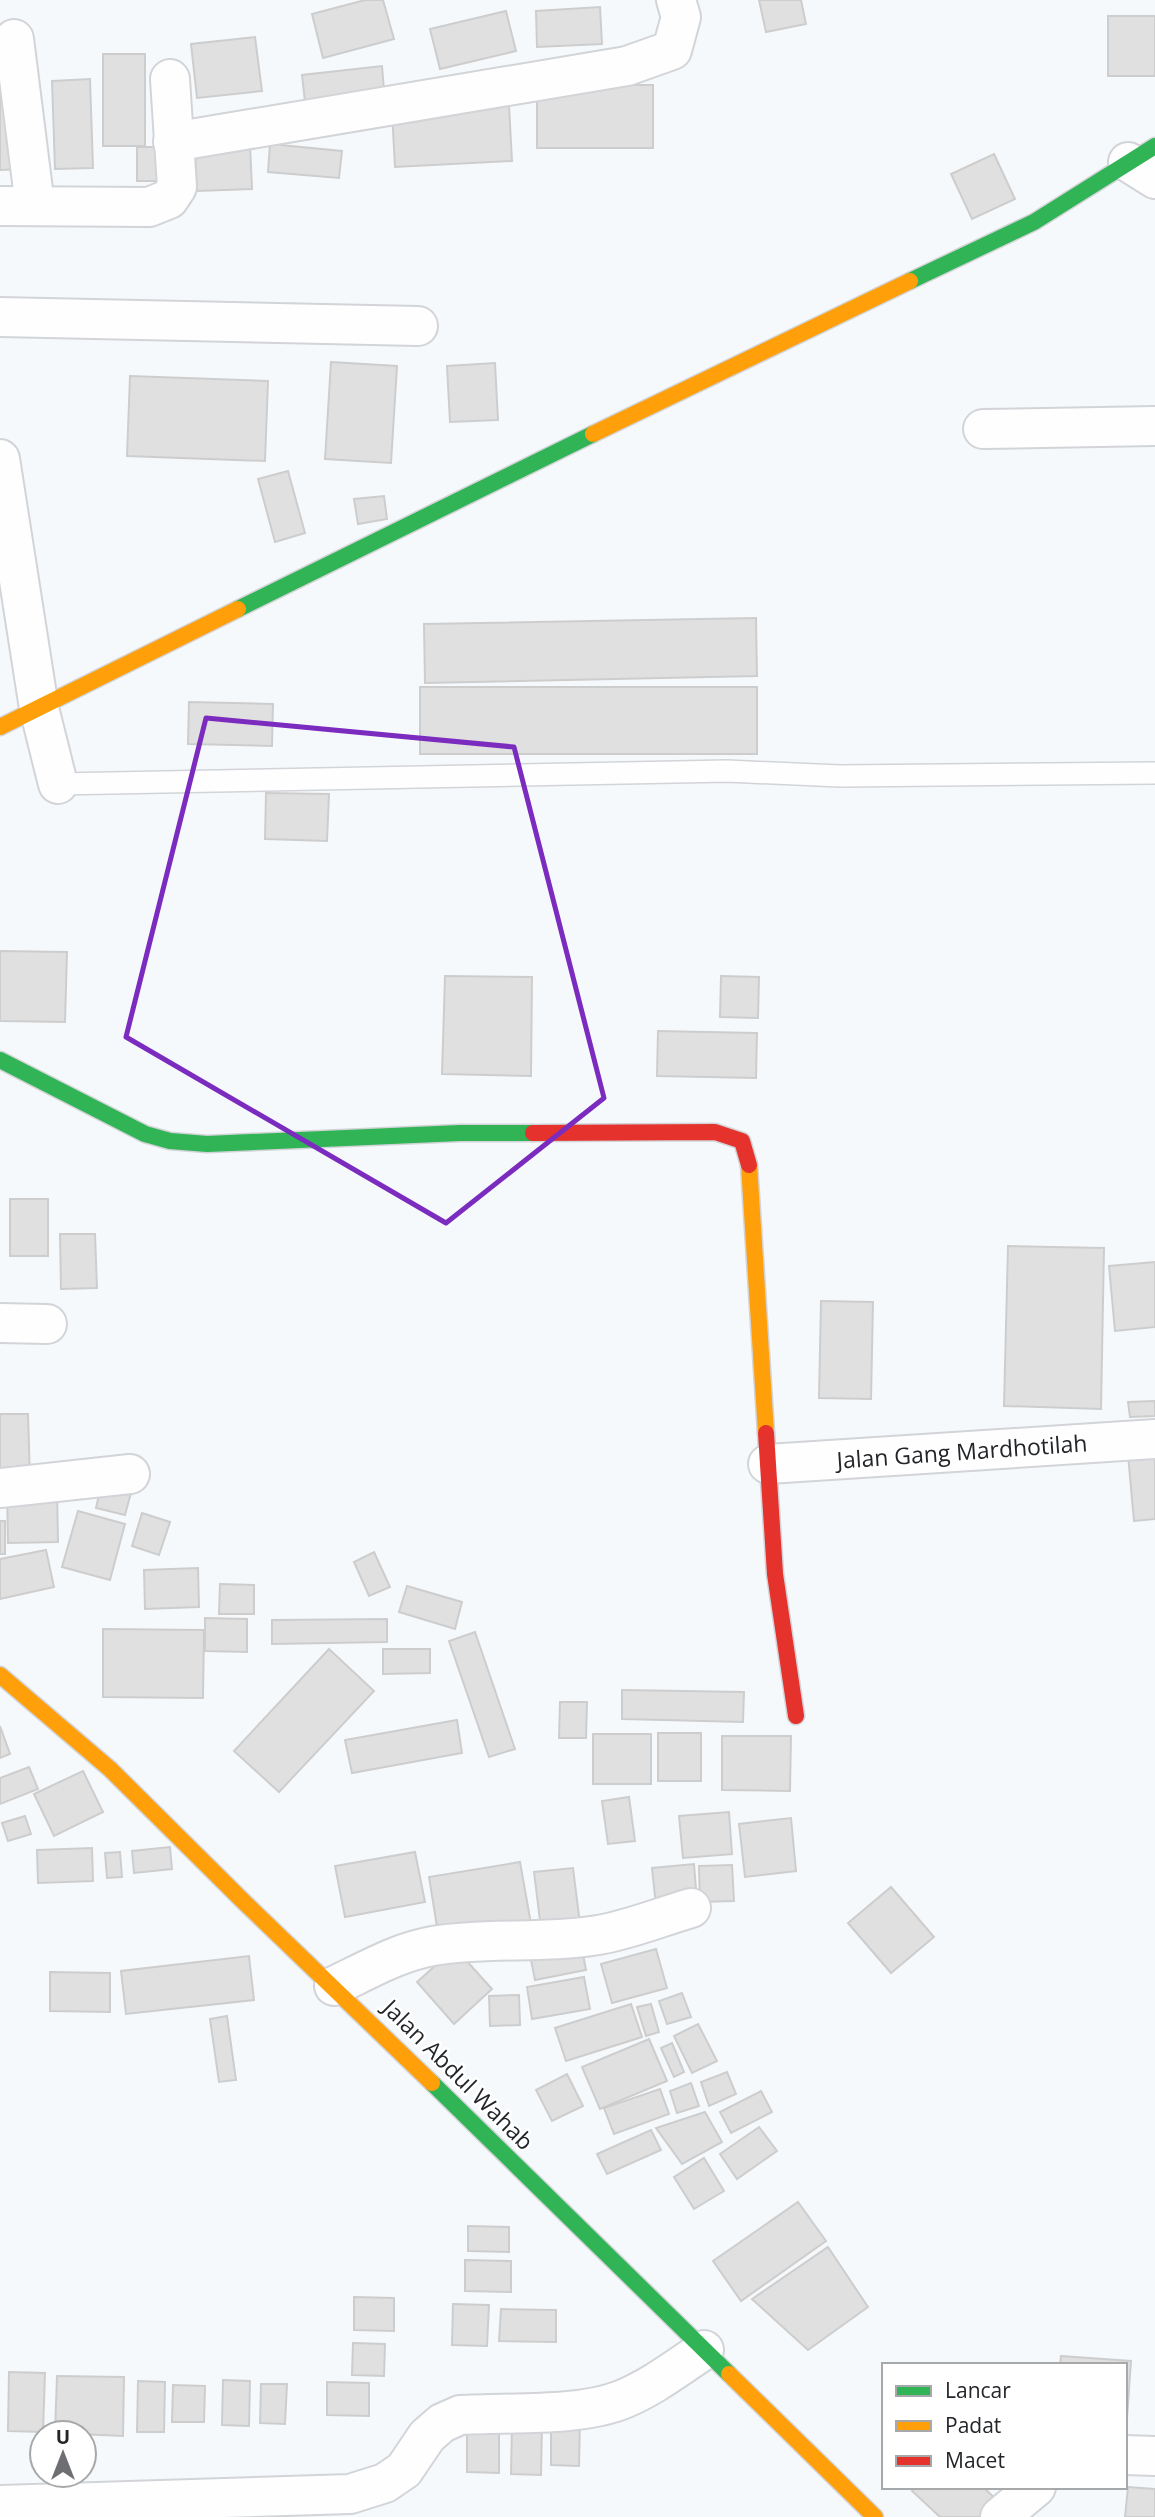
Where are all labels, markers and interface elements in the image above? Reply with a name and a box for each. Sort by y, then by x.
street label: Jalan Gang Mardhotilah [833,1426,1088,1476]
street label: Jalan Abdul Wahab [375,1990,541,2157]
legend [882,2363,1127,2489]
text: Lancar [945,2376,1011,2404]
text: Padat [945,2411,1001,2439]
north arrow [28,2419,98,2489]
text: U [56,2424,70,2450]
text: Macet [945,2446,1005,2474]

